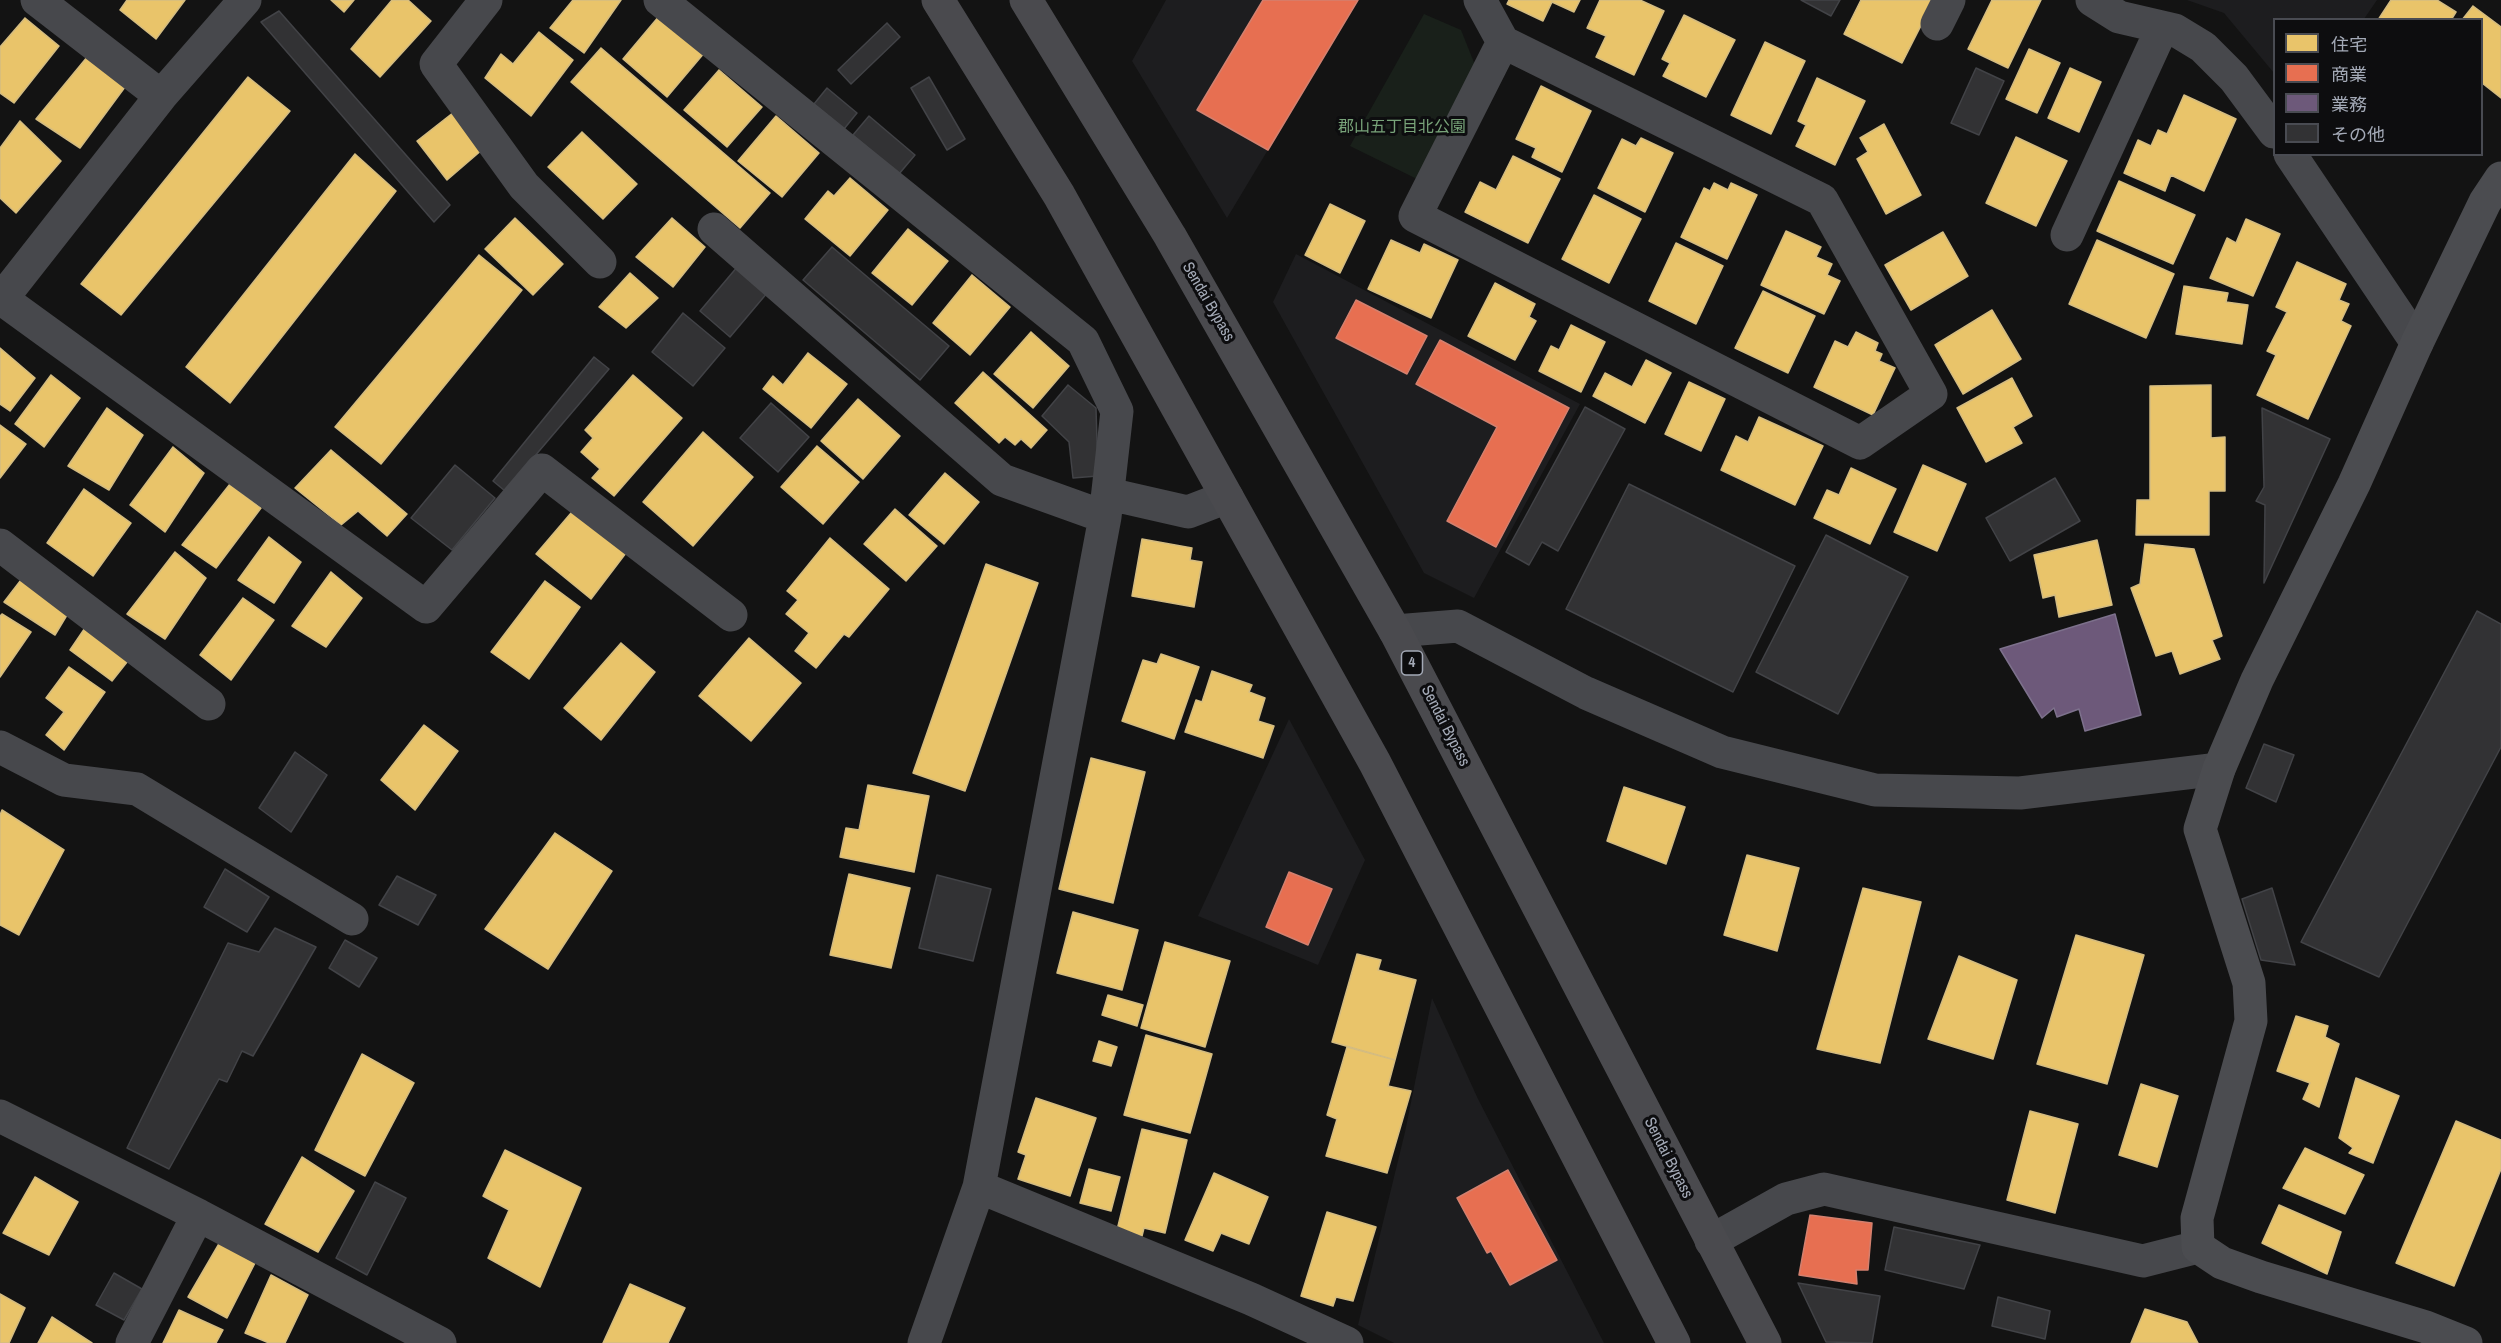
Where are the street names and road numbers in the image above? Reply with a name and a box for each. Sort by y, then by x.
street label: Sendai Bypass [1178,259,1238,345]
road number: 4 [1402,651,1422,675]
street label: Sendai Bypass [1416,682,1474,770]
street label: Sendai Bypass [1639,1114,1697,1202]

